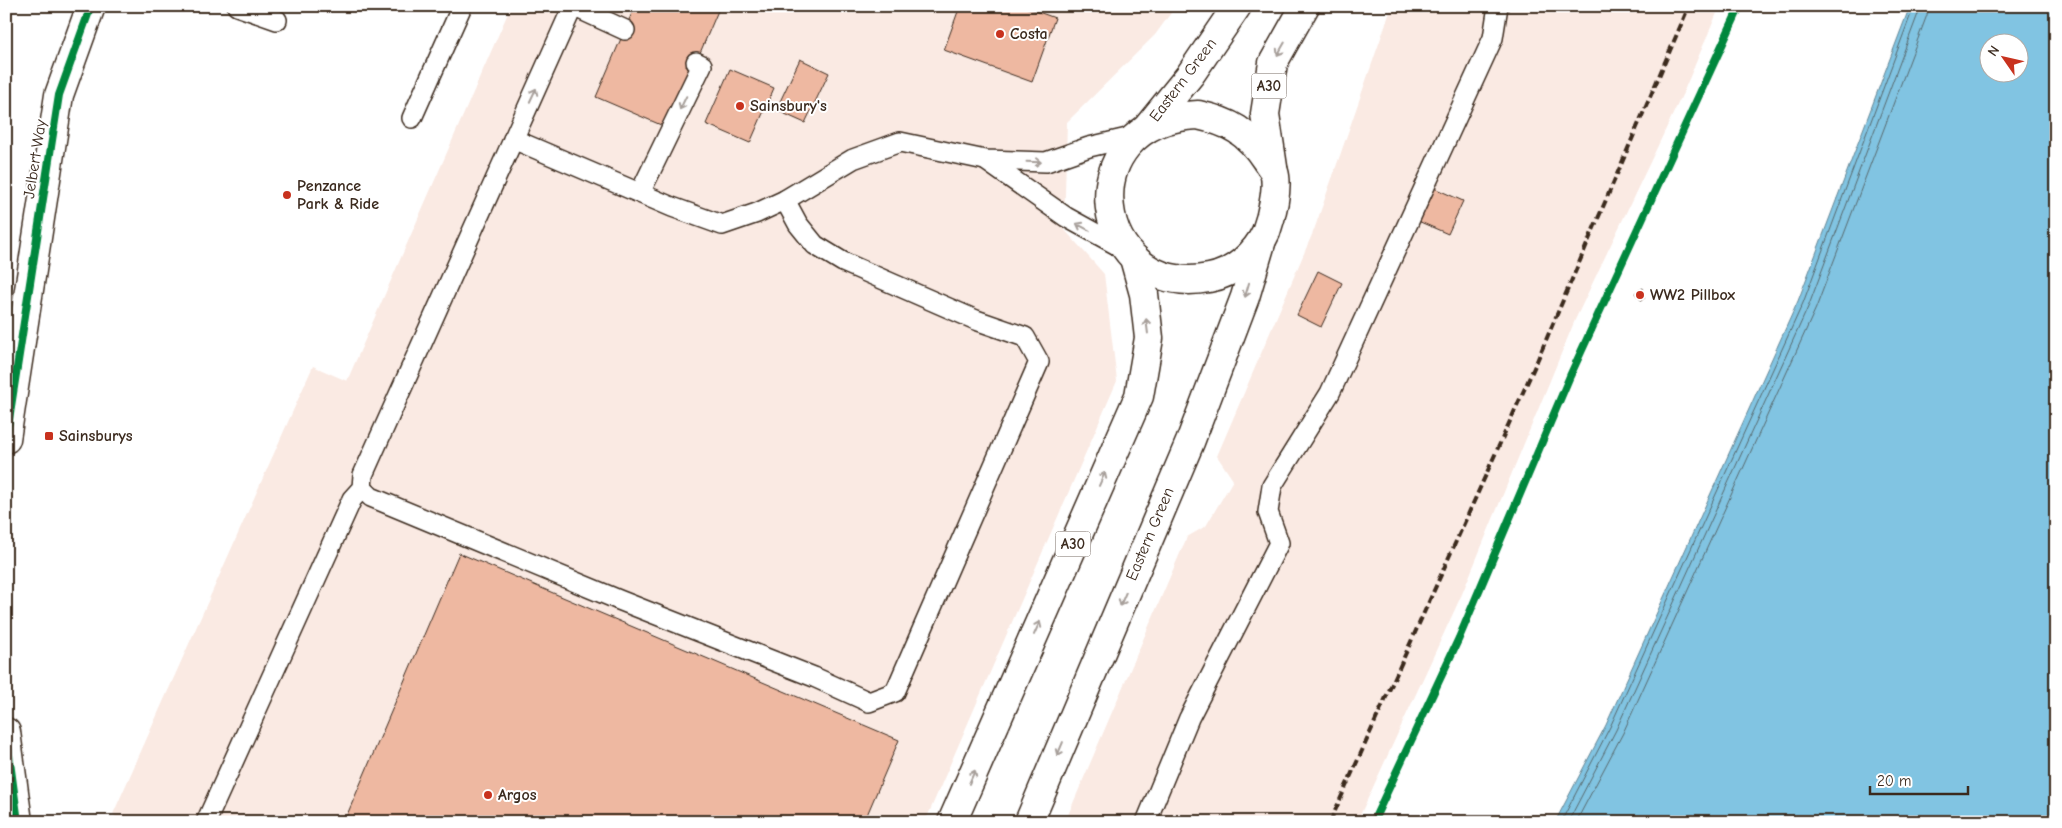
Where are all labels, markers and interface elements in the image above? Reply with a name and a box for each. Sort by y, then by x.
place label: Costa [1010,25,1048,43]
marker: Costa [994,28,1006,40]
north arrow [1980,32,2030,82]
street label: Eastern Green [1146,35,1220,125]
one-way arrow [1276,41,1286,55]
text: N [1984,42,2003,60]
road number: A30 [1252,74,1286,98]
one-way arrow [528,88,538,103]
one-way arrow [678,95,688,110]
place label: Sainsbury's [750,97,827,115]
marker: Sainsbury's [734,100,746,112]
street label: Jelbert Way [20,117,50,200]
one-way arrow [1026,157,1042,167]
place label: Penzance Park & Ride [297,177,379,213]
marker: Penzance Park & Ride [281,189,293,201]
one-way arrow [1076,222,1091,231]
one-way arrow [1242,281,1252,297]
place label: WW2 Pillbox [1650,286,1735,304]
marker: WW2 Pillbox [1634,289,1646,301]
one-way arrow [1142,318,1152,334]
place label: Sainsburys [59,427,133,445]
marker: Sainsburys [43,430,55,442]
one-way arrow [1098,472,1107,487]
street label: Eastern Green [1122,485,1178,583]
road number: A30 [1056,532,1090,556]
one-way arrow [1117,591,1127,606]
one-way arrow [1032,621,1042,636]
one-way arrow [1054,741,1064,756]
scale bar [1870,763,1967,795]
one-way arrow [967,770,977,785]
text: 20 m [1877,772,1911,790]
place label: Argos [498,786,537,804]
marker: Argos [482,789,494,801]

